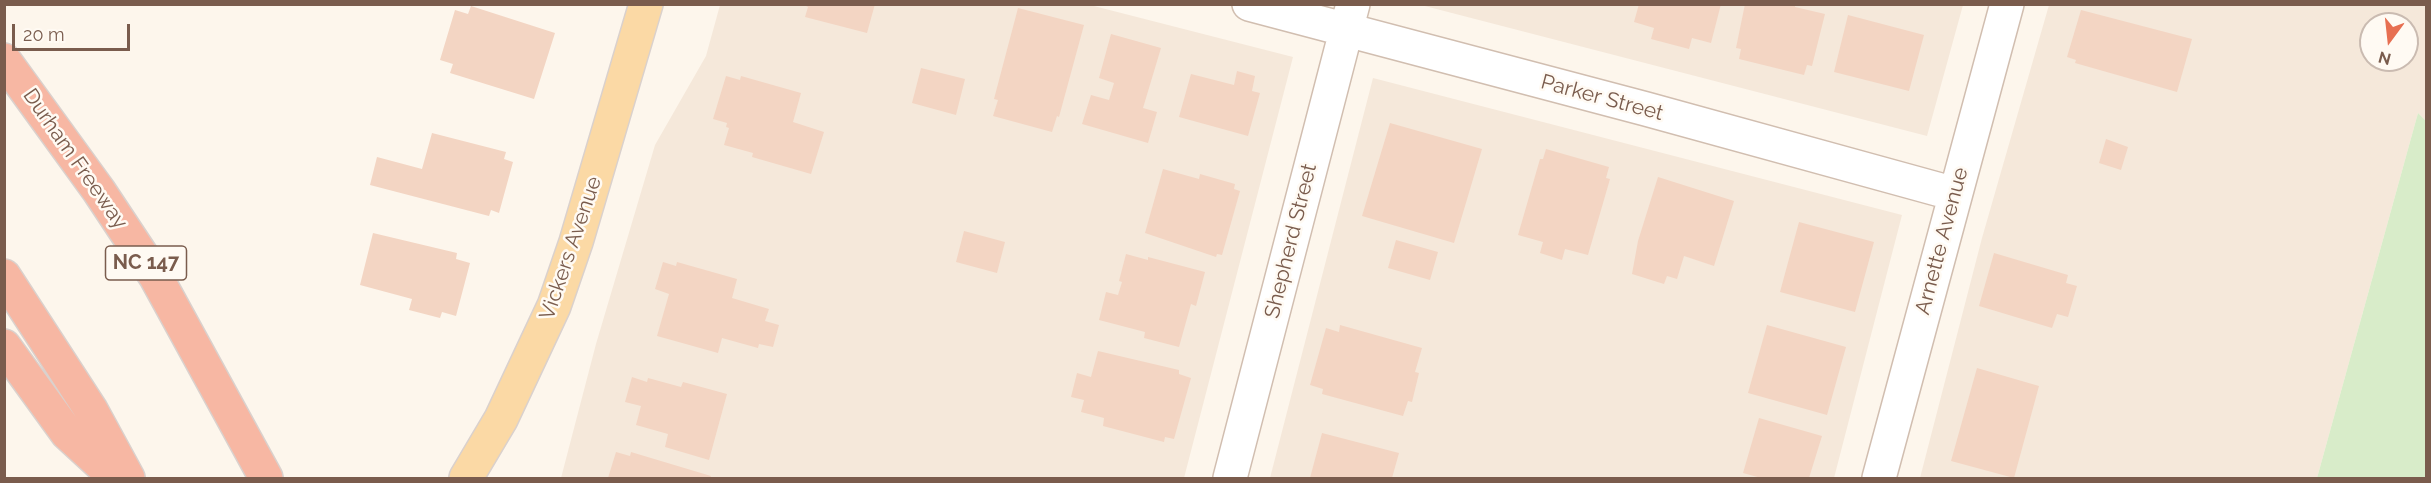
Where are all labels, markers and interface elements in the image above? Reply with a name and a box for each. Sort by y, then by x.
scale bar [15,12,134,50]
north arrow [2359,12,2419,72]
text: 20 m [23,24,65,45]
text: N [2376,47,2393,69]
street label: Parker Street [1538,70,1666,126]
street label: Durham Freeway [17,84,133,234]
street label: Shepherd Street [1260,161,1322,321]
street label: Arnette Avenue [1910,165,1974,317]
street label: Vickers Avenue [535,173,607,323]
road number: NC 147 [106,246,186,280]

